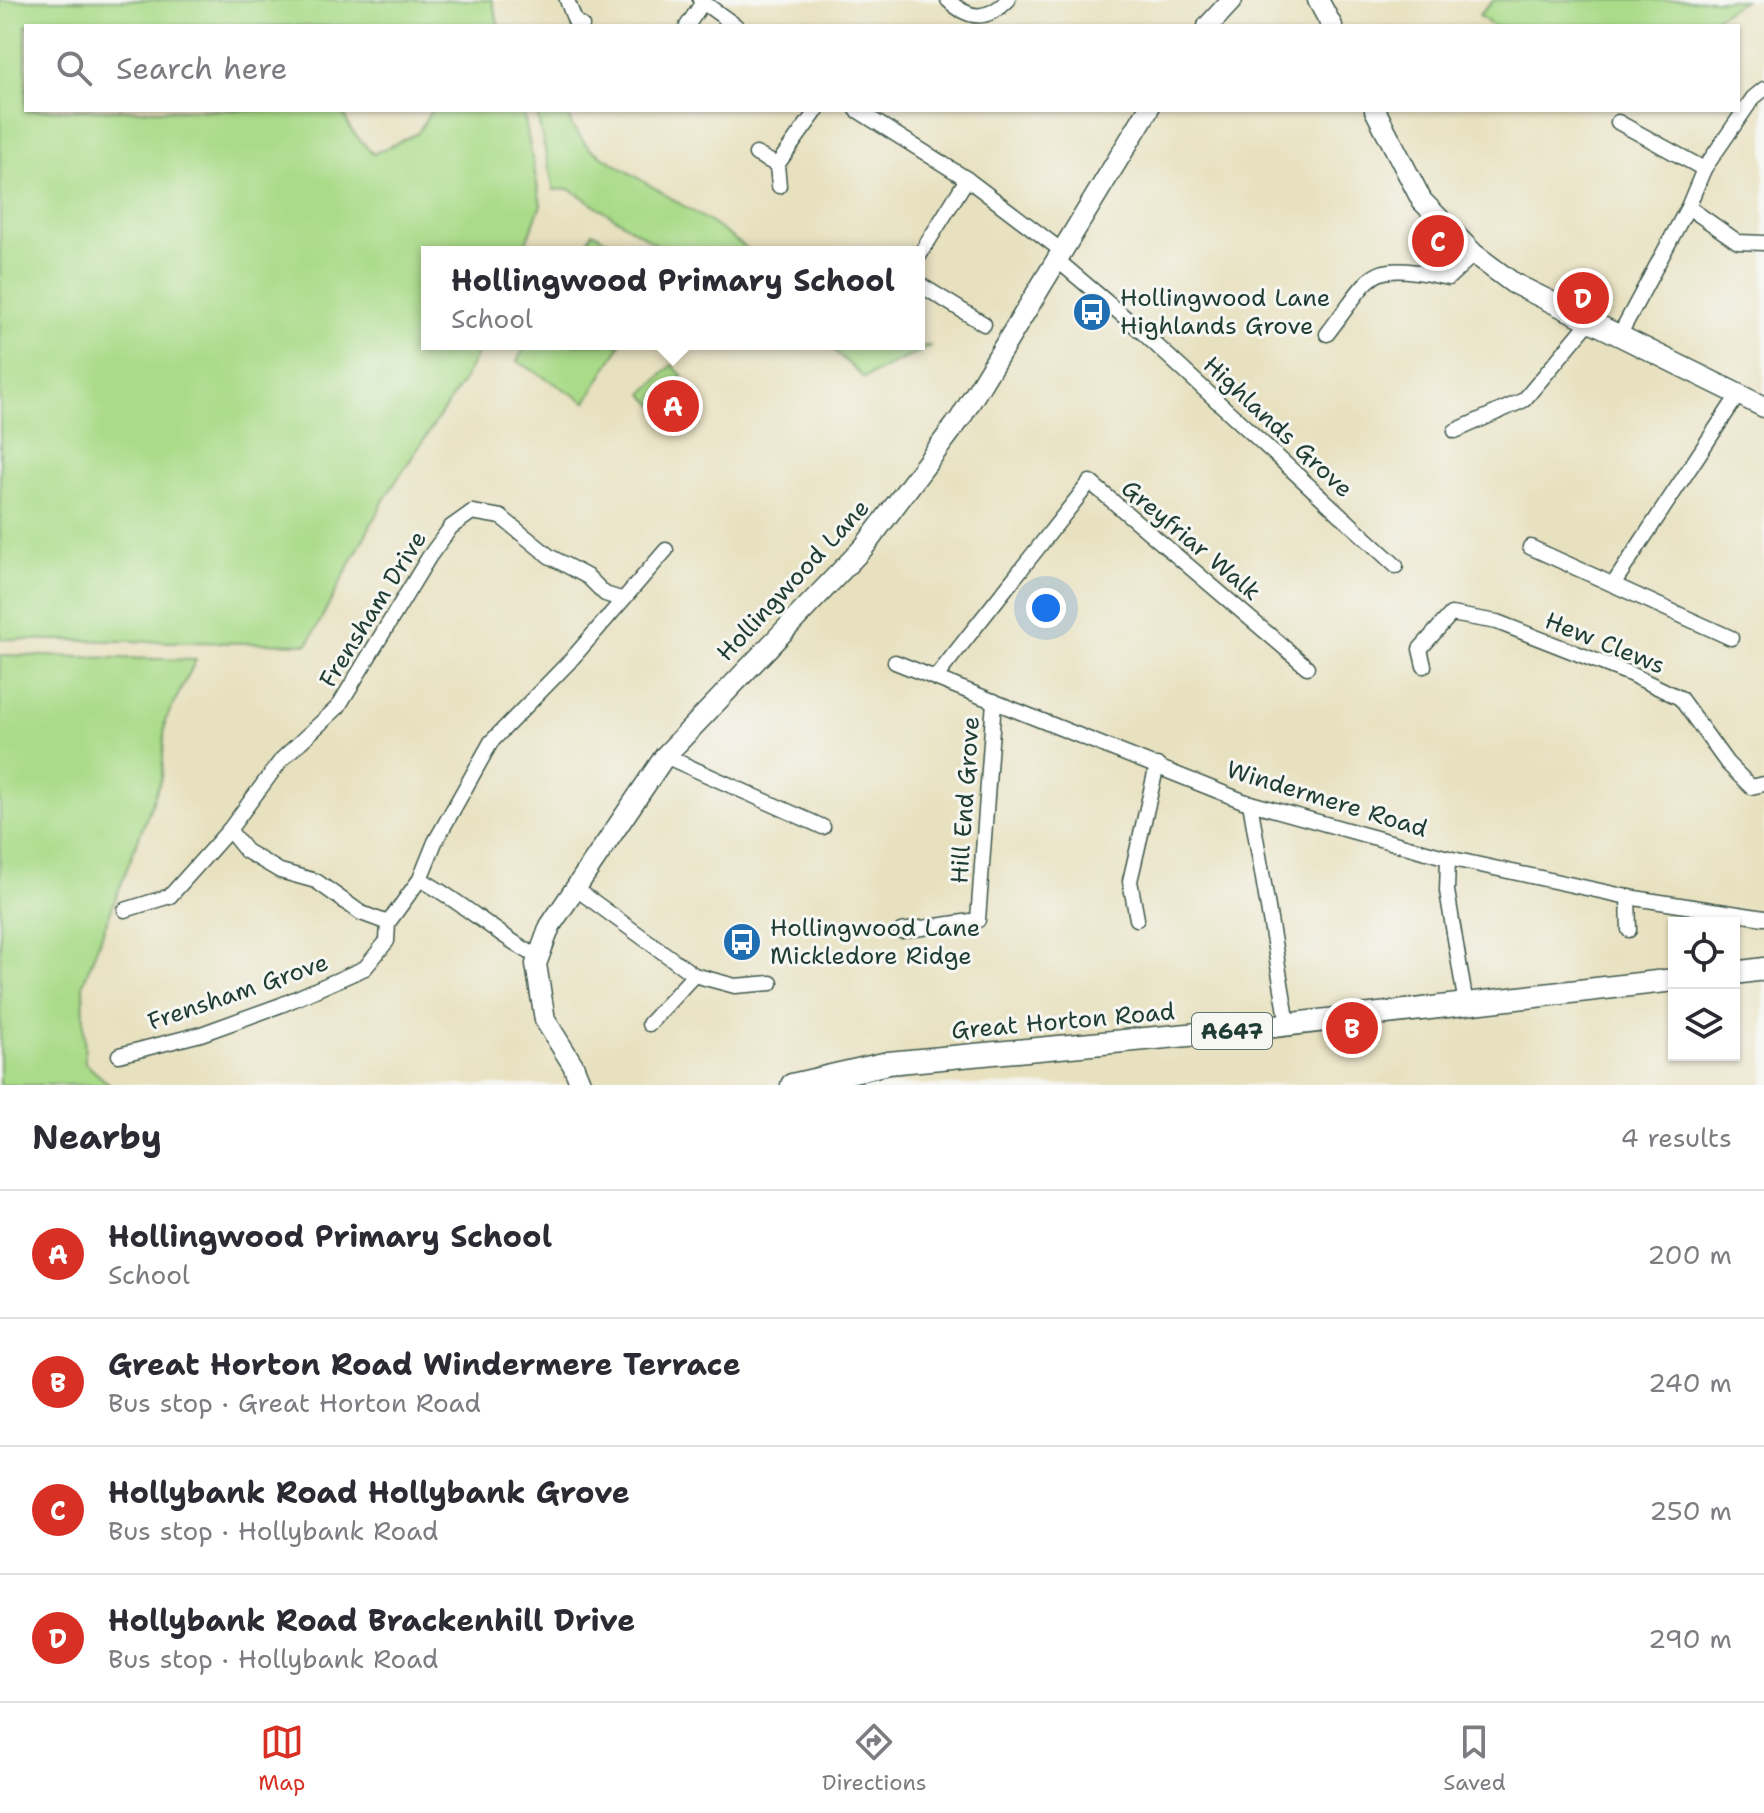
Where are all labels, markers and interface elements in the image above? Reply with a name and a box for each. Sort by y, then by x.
search box [24,24,1740,112]
icon: search [52,46,96,90]
text: Search here [116,48,287,89]
pin: C [1412,211,1464,271]
popup [421,246,925,350]
text: Hollingwood Primary School [451,260,895,301]
pin: D [1557,268,1609,328]
place label: Hollingwood Lane Highlands Grove [1120,282,1330,342]
bus stop icon: Hollingwood Lane Highlands Grove [1071,291,1113,333]
text: School [451,301,533,336]
street label: Highlands Grove [1196,349,1360,505]
pin: A [647,376,699,436]
street label: Greyfriar Walk [1115,472,1267,608]
street label: Hollingwood Lane [710,492,876,668]
street label: Frensham Drive [312,525,434,693]
your location [1026,588,1066,628]
street label: Hew Clews [1540,604,1670,682]
street label: Hill End Grove [943,715,987,885]
street label: Windermere Road [1223,753,1431,845]
place label: Hollingwood Lane Mickledore Ridge [770,912,980,972]
map controls [1668,917,1740,1061]
button: locate [1668,917,1740,989]
bus stop icon: Hollingwood Lane Mickledore Ridge [721,921,763,963]
street label: Frensham Grove [144,946,332,1038]
button: layers [1668,989,1740,1061]
street label: Great Horton Road [950,995,1176,1047]
pin: B [1326,998,1378,1058]
road number: A647 [1192,1013,1272,1049]
text: Nearby [32,1114,162,1160]
text: 4 results [1620,1120,1732,1155]
text: Hollingwood Primary School [108,1216,552,1257]
text: A [48,1237,68,1272]
text: 200 m [1647,1237,1732,1272]
text: School [108,1257,190,1292]
text: Great Horton Road Windermere Terrace [108,1344,741,1385]
text: B [50,1365,66,1400]
text: 240 m [1648,1365,1732,1400]
text: Bus stop · Great Horton Road [108,1385,481,1420]
text: Hollybank Road Hollybank Grove [108,1472,630,1513]
text: C [50,1493,66,1528]
text: 250 m [1649,1493,1732,1528]
text: Bus stop · Hollybank Road [108,1513,439,1548]
text: Hollybank Road Brackenhill Drive [108,1600,635,1641]
text: D [49,1621,67,1656]
text: 290 m [1648,1621,1732,1656]
text: Bus stop · Hollybank Road [108,1641,439,1676]
tab: Map [258,1720,305,1797]
tab: Directions [822,1720,927,1797]
tab: Saved [1443,1720,1506,1797]

